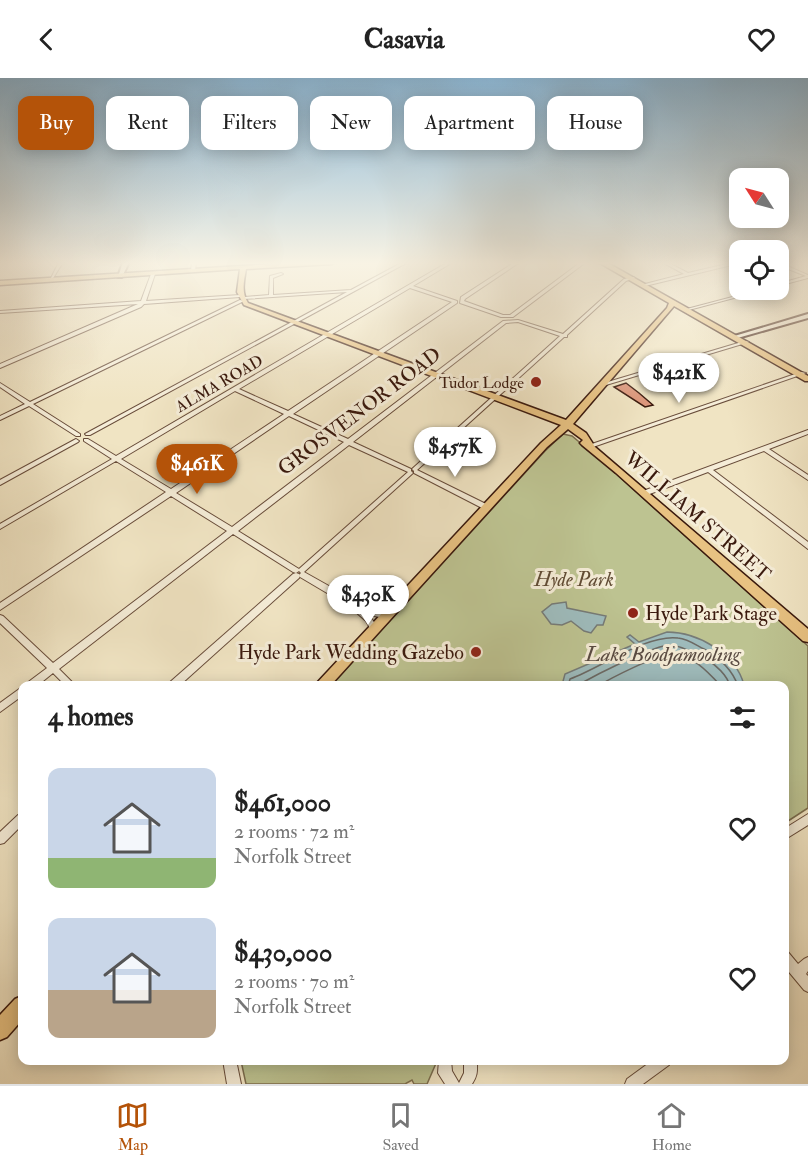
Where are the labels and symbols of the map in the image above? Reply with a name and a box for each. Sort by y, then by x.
north arrow [729,168,789,228]
street label: GROSVENOR ROAD [273,342,446,481]
street label: ALMA ROAD [171,351,267,418]
pin: $421K [637,353,721,404]
place label: Tudor Lodge [439,373,524,393]
marker: Tudor Lodge [529,375,543,389]
pin: $457K [413,427,497,478]
pin: $461K [155,444,239,495]
street label: WILLIAM STREET [619,445,776,587]
park label: Hyde Park [533,567,614,592]
pin: $430K [326,575,410,626]
place label: Hyde Park Stage [645,601,777,626]
marker: Hyde Park Stage [626,606,640,620]
place label: Hyde Park Wedding Gazebo [237,640,464,665]
water label: Lake Boodjamooling [584,641,742,668]
marker: Hyde Park Wedding Gazebo [469,645,483,659]

